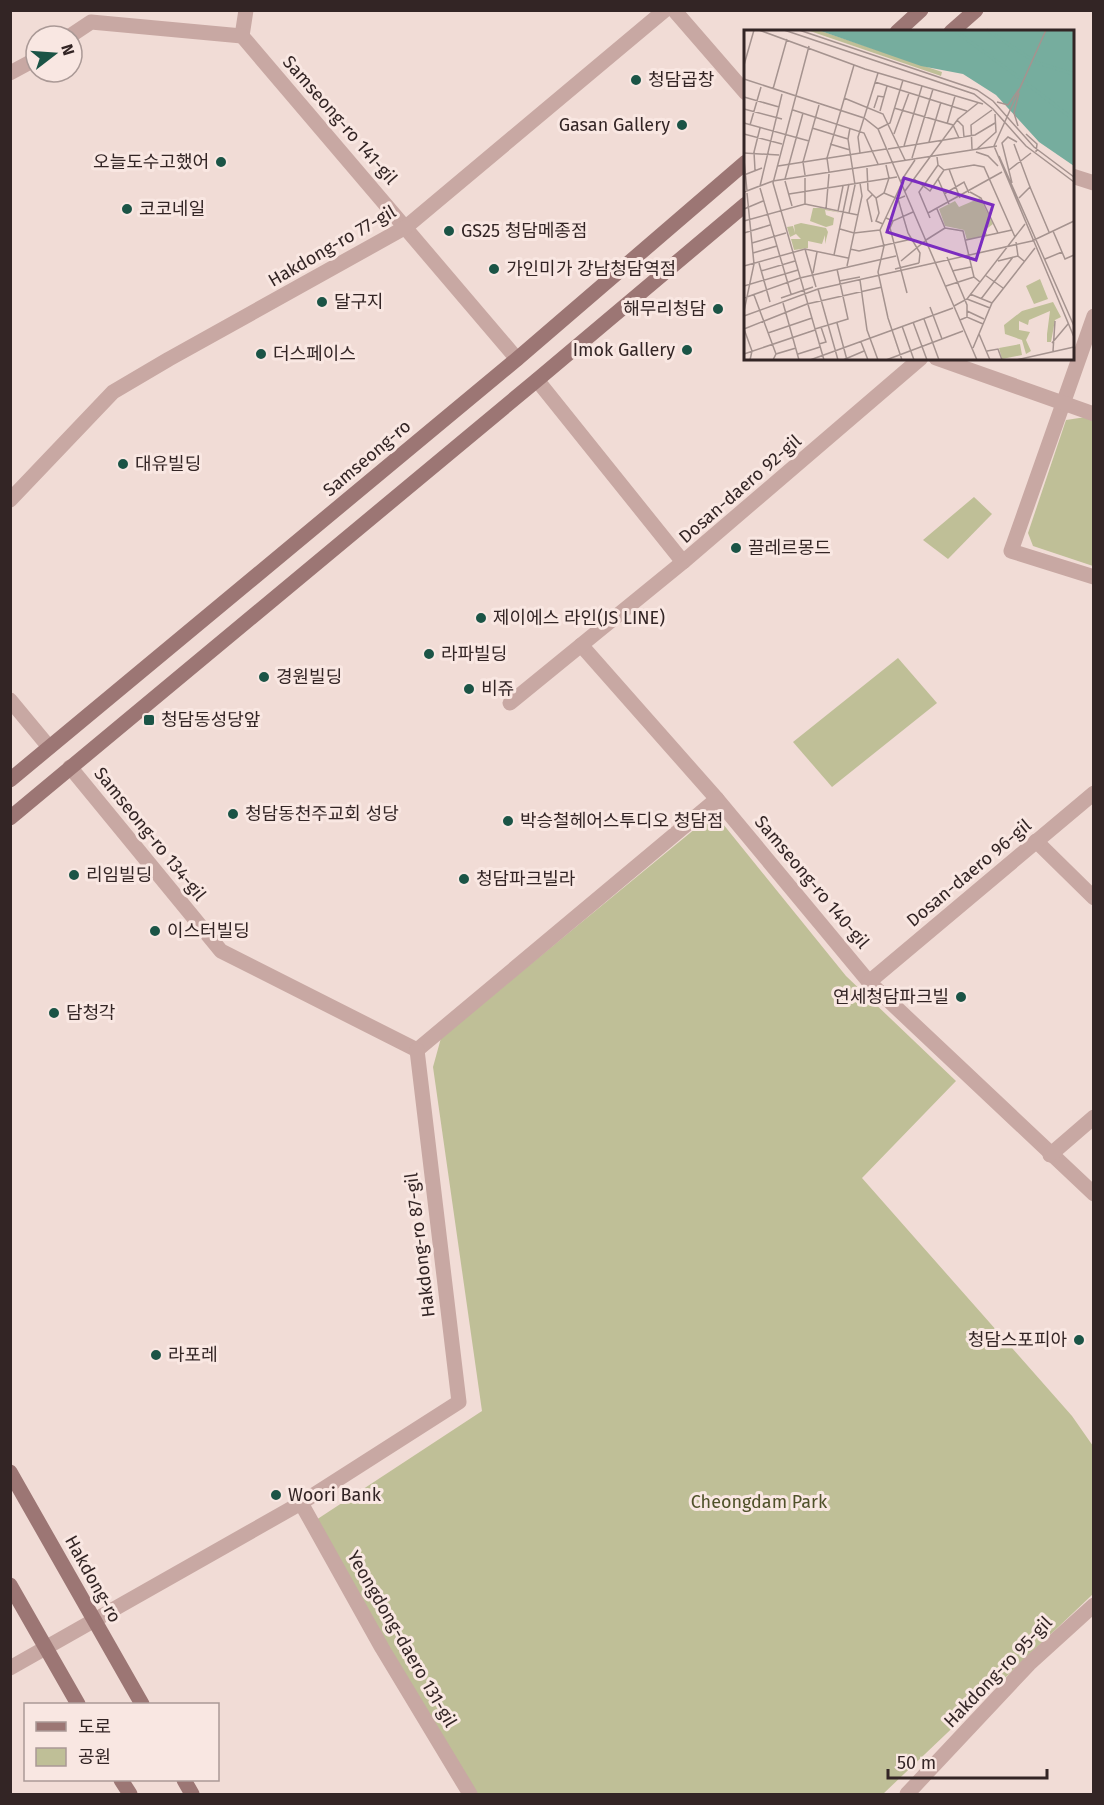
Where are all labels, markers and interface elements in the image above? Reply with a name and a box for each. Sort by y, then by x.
north arrow [24,24,84,84]
inset map [744,30,1074,360]
text: N [57,42,79,58]
street label: Samseong-ro 141-gil [278,51,402,189]
place label: 청담곱창 [648,69,714,91]
marker: 청담곱창 [629,73,643,87]
place label: Gasan Gallery [559,114,670,136]
marker: Gasan Gallery [675,118,689,132]
place label: 오늘도수고했어 [93,151,209,173]
marker: 오늘도수고했어 [214,155,228,169]
place label: 코코네일 [139,198,205,220]
street label: Hakdong-ro 77-gil [264,200,400,292]
marker: 코코네일 [120,202,134,216]
place label: GS25 청담메종점 [461,220,588,242]
marker: GS25 청담메종점 [442,224,456,238]
place label: 가인미가 강남청담역점 [506,258,676,280]
marker: 가인미가 강남청담역점 [487,262,501,276]
place label: 달구지 [334,291,384,313]
marker: 달구지 [315,295,329,309]
place label: 해무리청담 [623,298,706,320]
marker: 해무리청담 [711,302,725,316]
place label: Imok Gallery [573,339,675,361]
place label: 더스페이스 [273,343,356,365]
marker: Imok Gallery [680,343,694,357]
marker: 더스페이스 [254,347,268,361]
street label: Samseong-ro [319,415,415,501]
street label: Dosan-daero 92-gil [674,430,806,548]
place label: 대유빌딩 [135,453,201,475]
marker: 대유빌딩 [116,457,130,471]
place label: 끌레르몽드 [748,537,831,559]
marker: 끌레르몽드 [729,541,743,555]
place label: 제이에스 라인(JS LINE) [493,607,665,629]
marker: 제이에스 라인(JS LINE) [474,611,488,625]
place label: 라파빌딩 [441,643,507,665]
marker: 라파빌딩 [422,647,436,661]
place label: 경원빌딩 [276,666,342,688]
marker: 경원빌딩 [257,670,271,684]
place label: 비쥬 [481,678,514,700]
marker: 비쥬 [462,682,476,696]
place label: 청담동성당앞 [161,709,260,731]
marker: 청담동성당앞 [142,713,156,727]
street label: Samseong-ro 134-gil [89,763,211,905]
place label: 청담동천주교회 성당 [245,803,399,825]
marker: 청담동천주교회 성당 [226,807,240,821]
place label: 박승철헤어스투디오 청담점 [520,810,724,832]
street label: Samseong-ro 140-gil [750,811,874,953]
marker: 박승철헤어스투디오 청담점 [501,814,515,828]
street label: Dosan-daero 96-gil [902,814,1036,932]
place label: 리임빌딩 [86,864,152,886]
marker: 리임빌딩 [67,868,81,882]
place label: 청담파크빌라 [476,868,576,890]
marker: 청담파크빌라 [457,872,471,886]
place label: 이스터빌딩 [167,920,250,942]
marker: 이스터빌딩 [148,924,162,938]
place label: 연세청담파크빌 [833,986,949,1008]
marker: 연세청담파크빌 [954,990,968,1004]
place label: 담청각 [66,1002,116,1024]
marker: 담청각 [47,1006,61,1020]
street label: Hakdong-ro 87-gil [400,1171,440,1319]
place label: 청담스포피아 [968,1329,1067,1351]
marker: 청담스포피아 [1072,1333,1086,1347]
place label: 라포레 [168,1344,218,1366]
marker: 라포레 [149,1348,163,1362]
place label: Woori Bank [288,1484,382,1506]
marker: Woori Bank [269,1488,283,1502]
park label: Cheongdam Park [691,1491,828,1513]
street label: Hakdong-ro [60,1532,126,1626]
street label: Yeongdong-daero 131-gil [342,1547,462,1731]
street label: Hakdong-ro 95-gil [939,1612,1057,1732]
legend [24,1703,219,1781]
text: 도로 [78,1716,111,1738]
scale bar [888,1742,1047,1780]
text: 공원 [78,1746,111,1768]
text: 50 m [897,1752,936,1774]

